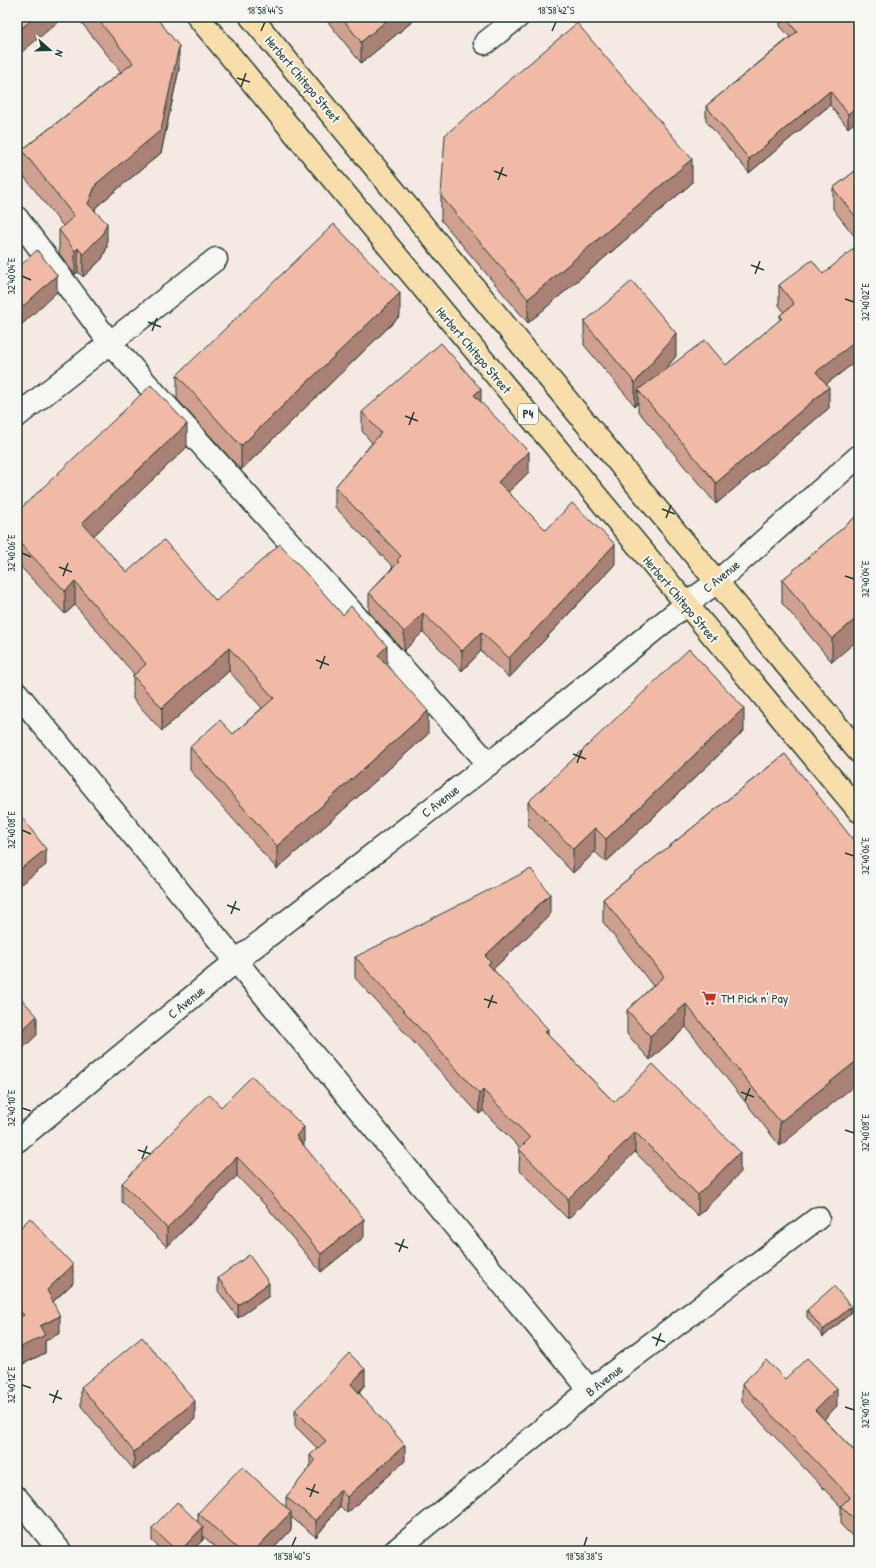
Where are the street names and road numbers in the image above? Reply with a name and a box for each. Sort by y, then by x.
street label: Herbert Chitepo Street [261,32,345,127]
street label: Herbert Chitepo Street [432,303,516,398]
road number: P4 [518,404,538,424]
street label: Herbert Chitepo Street [639,552,723,647]
street label: C Avenue [699,555,743,597]
street label: C Avenue [417,781,463,821]
street label: C Avenue [164,981,208,1023]
street label: B Avenue [582,1360,626,1400]

